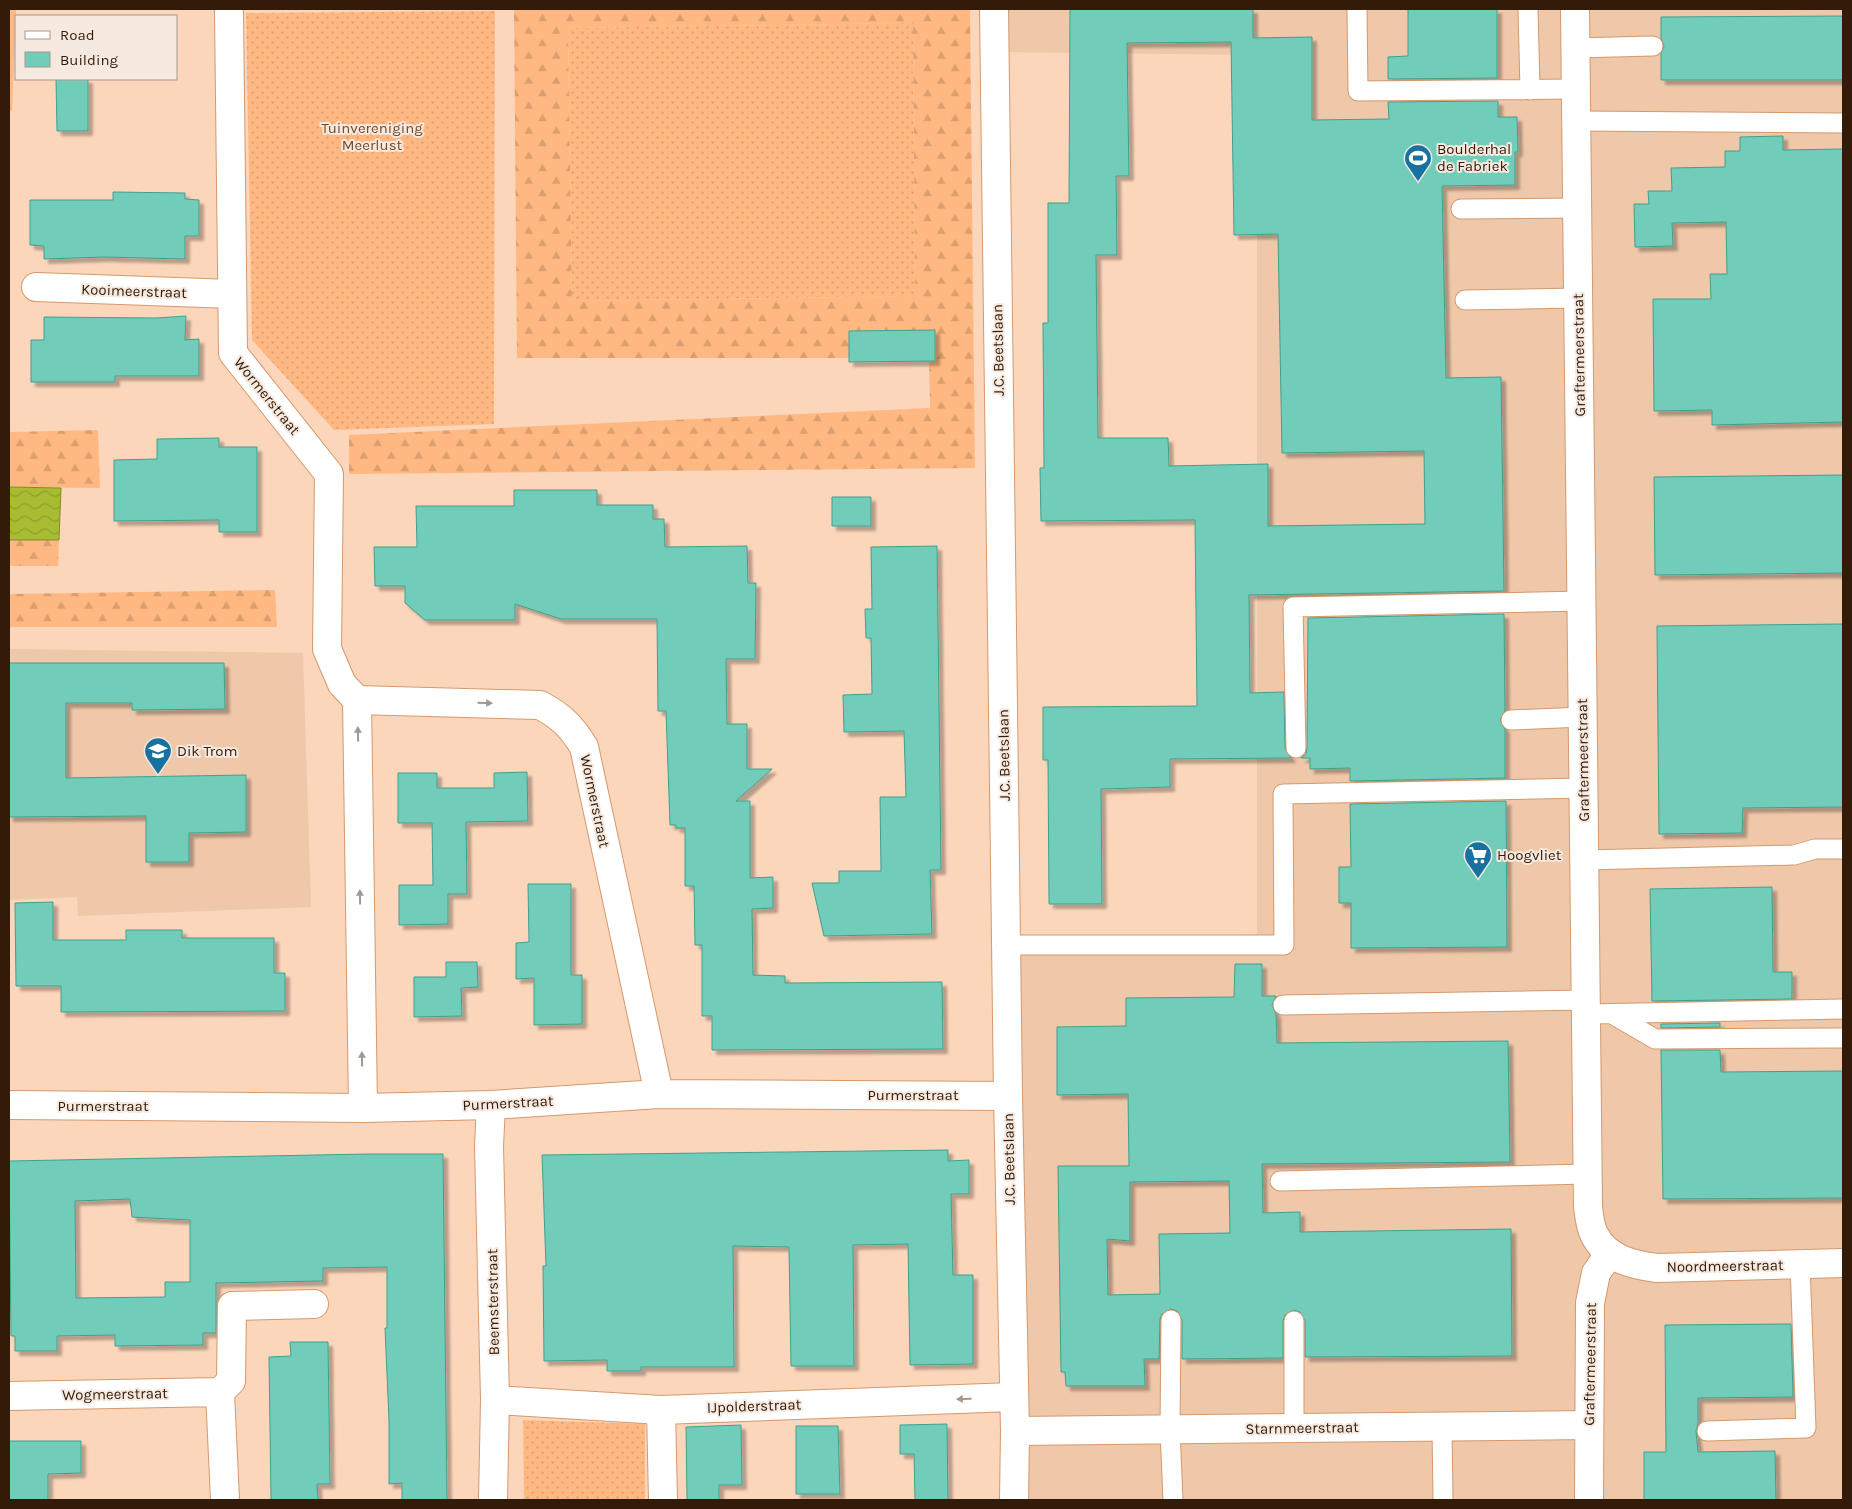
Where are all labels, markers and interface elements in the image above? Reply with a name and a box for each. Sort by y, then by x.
legend [15,15,178,80]
text: Road [60,26,95,44]
text: Building [60,51,118,69]
park label: Tuinvereniging Meerlust [321,119,423,154]
place label: Boulderhal de Fabriek [1437,140,1511,175]
sports icon: Boulderhal de Fabriek [1403,143,1433,182]
street label: Kooimeerstraat [81,280,188,302]
street label: Graftermeerstraat [1569,293,1589,417]
street label: J.C. Beetslaan [988,304,1008,396]
street label: Wormerstraat [230,353,304,439]
street label: Graftermeerstraat [1573,698,1593,822]
one-way arrow [478,699,494,707]
street label: J.C. Beetslaan [994,709,1014,801]
one-way arrow [353,726,361,742]
school or university icon: Dik Trom [143,736,173,775]
place label: Dik Trom [177,742,237,760]
street label: Wormerstraat [576,753,614,850]
supermarket icon: Hoogvliet [1463,840,1493,879]
place label: Hoogvliet [1497,846,1562,864]
one-way arrow [356,889,364,905]
one-way arrow [358,1051,366,1067]
street label: Purmerstraat [867,1086,959,1104]
street label: Purmerstraat [462,1092,554,1114]
street label: Purmerstraat [57,1097,149,1115]
street label: J.C. Beetslaan [999,1113,1019,1205]
street label: Beemsterstraat [483,1248,503,1355]
street label: Noordmeerstraat [1666,1256,1784,1276]
street label: Graftermeerstraat [1580,1302,1600,1426]
street label: Wogmeerstraat [62,1384,168,1404]
street label: IJpolderstraat [706,1395,802,1417]
one-way arrow [956,1395,972,1403]
street label: Starnmeerstraat [1245,1418,1359,1438]

